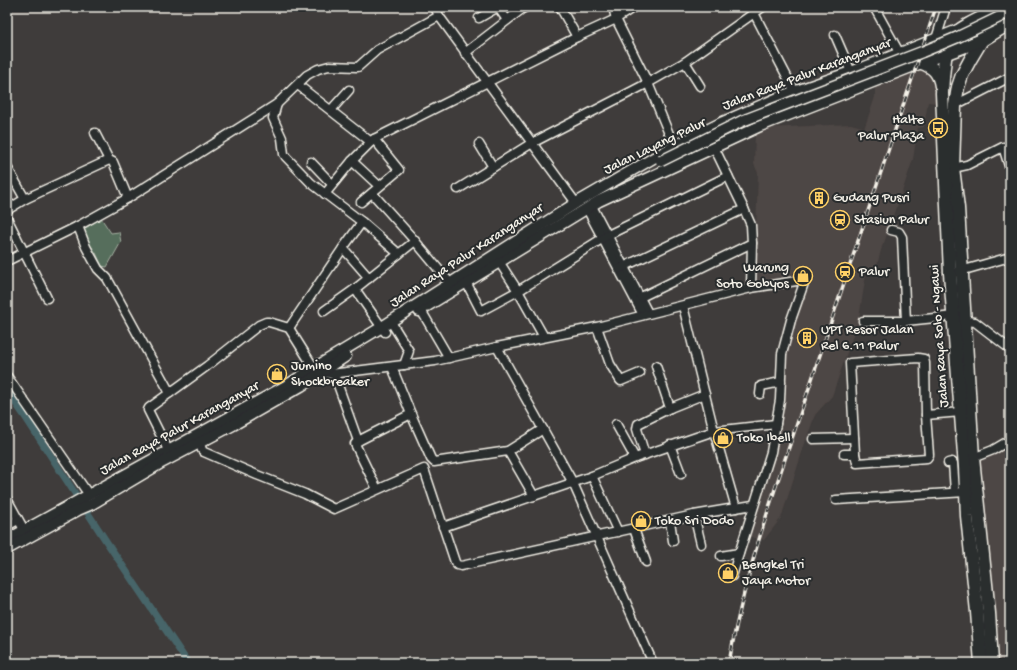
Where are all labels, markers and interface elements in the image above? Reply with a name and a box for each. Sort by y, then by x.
street label: Jalan Raya Palur Karanganyar [720,35,895,115]
place label: Halte Palur Plaza [857,112,925,145]
street label: Jalan Layang Palur [601,114,710,179]
bus stop icon: Halte Palur Plaza [927,117,949,139]
building icon: Gudang Pusri [808,187,830,209]
place label: Gudang Pusri [833,190,910,207]
street label: Jalan Raya Palur Karanganyar [387,199,548,312]
station icon: Stasiun Palur [829,209,851,231]
place label: Stasiun Palur [854,212,930,229]
place label: Warung Soto Gobyos [716,260,790,293]
station icon: Palur [834,261,856,283]
place label: Palur [858,264,890,281]
street label: Jalan Raya Solo - Ngawi [927,264,953,408]
shop icon: Warung Soto Gobyos [792,265,814,287]
place label: UPT Resor Jalan Rel 6.11 Palur [821,322,914,355]
building icon: UPT Resor Jalan Rel 6.11 Palur [796,327,818,349]
place label: Jumino Shockbreaker [291,358,370,391]
shop icon: Jumino Shockbreaker [266,363,288,385]
street label: Jalan Raya Palur Karanganyar [97,378,263,480]
shop icon: Toko Ibell [712,427,734,449]
place label: Toko Ibell [736,430,791,447]
shop icon: Toko Sri Dodo [630,510,652,532]
place label: Toko Sri Dodo [654,513,734,530]
place label: Bengkel Tri Jaya Motor [741,557,811,590]
shop icon: Bengkel Tri Jaya Motor [717,562,739,584]

